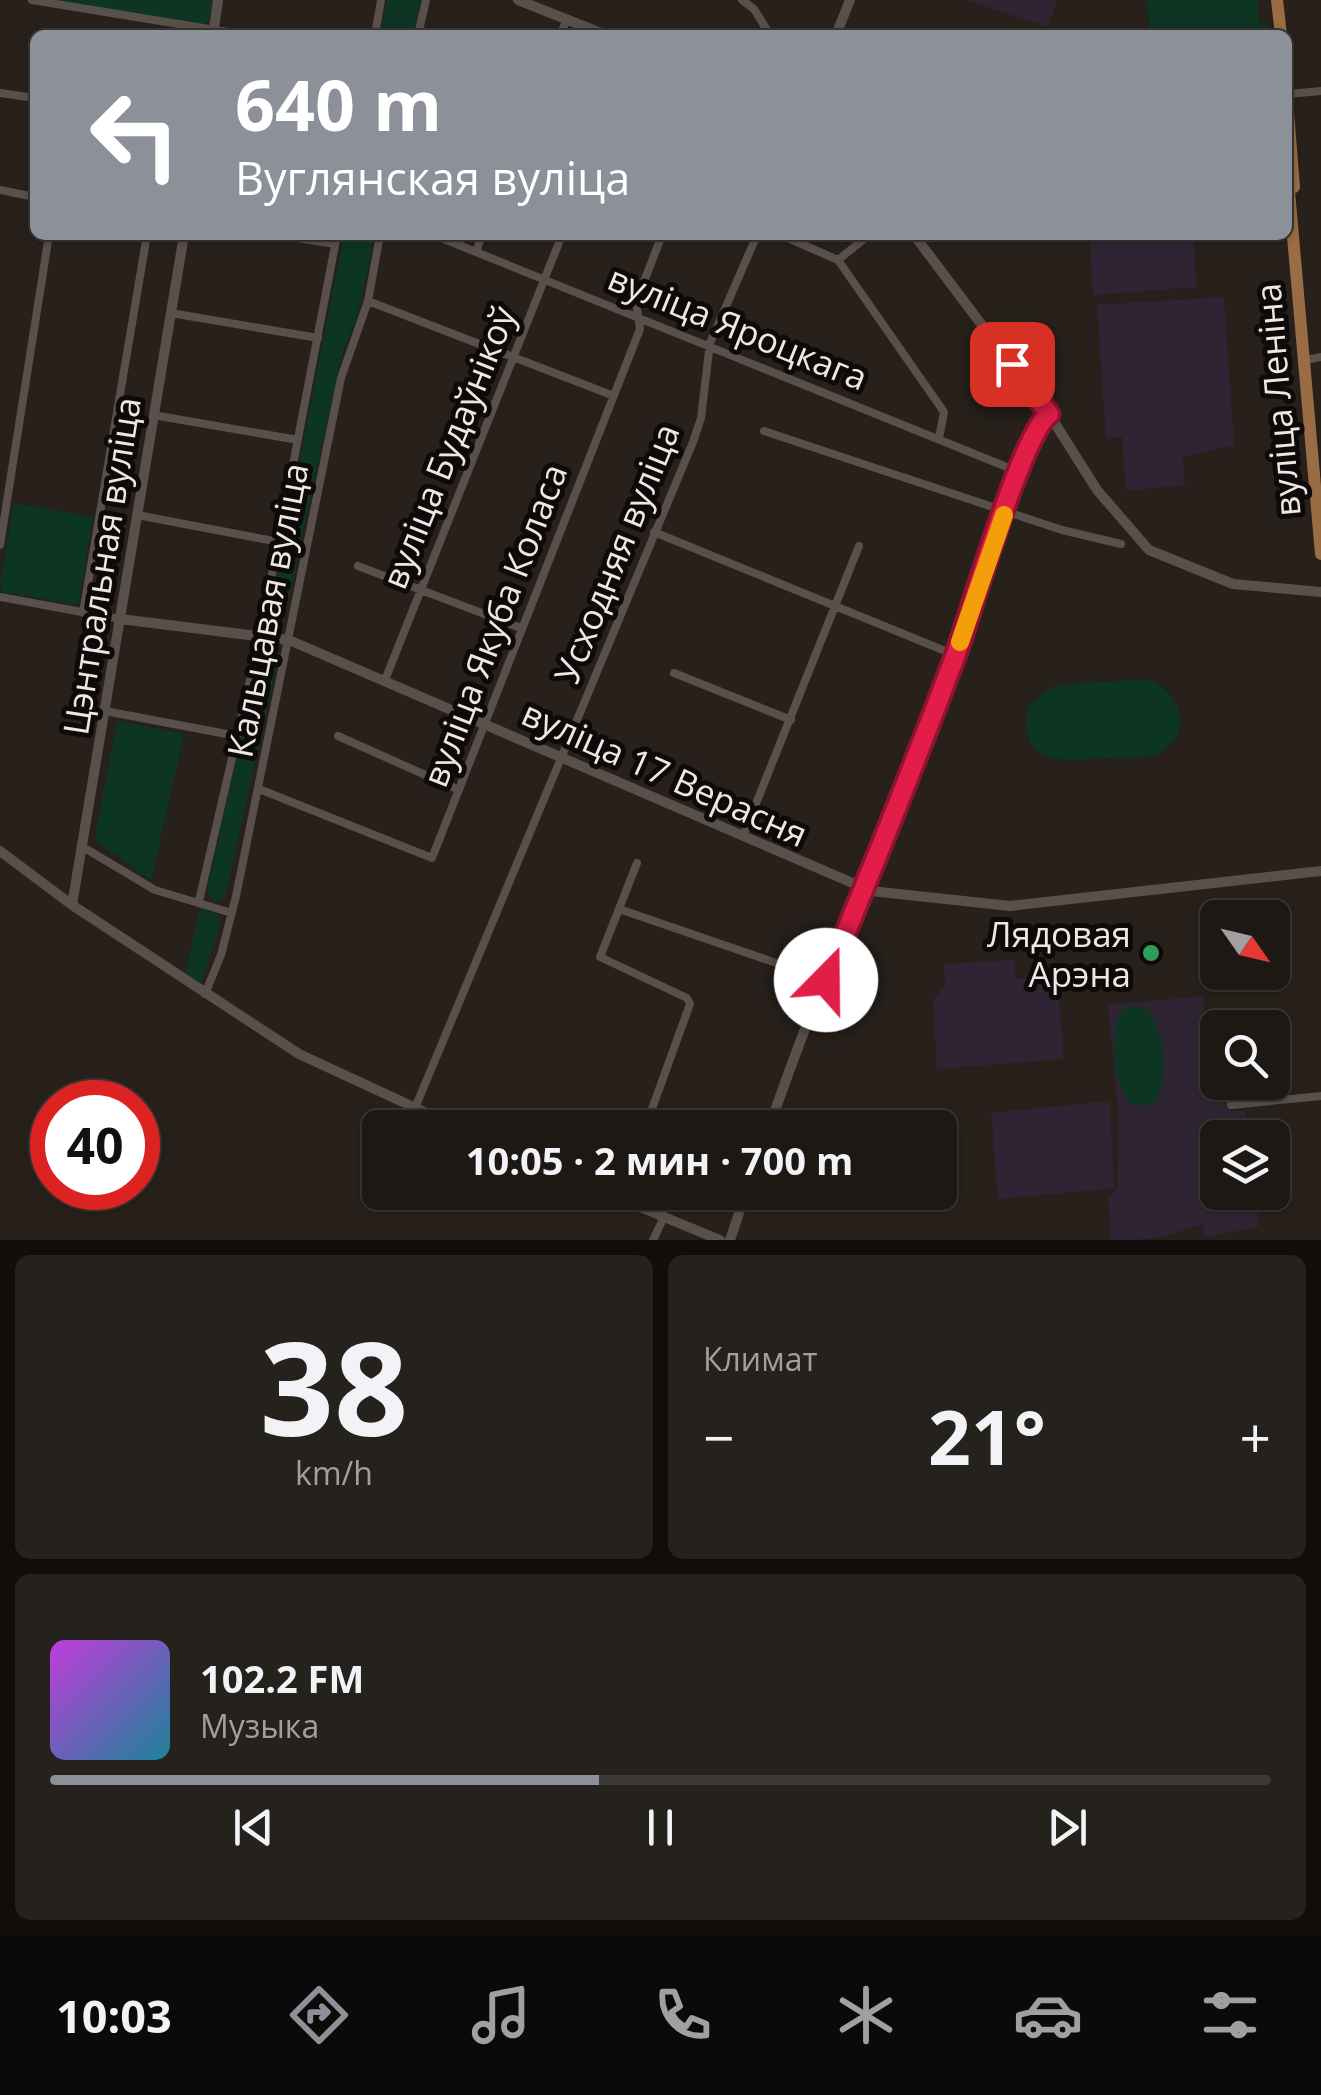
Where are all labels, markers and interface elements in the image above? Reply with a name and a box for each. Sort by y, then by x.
text: 640 m [235,56,442,152]
icon: left [70,70,200,200]
text: Вуглянская вуліца [235,147,630,208]
street label: вуліца Яроцкага [601,254,875,400]
street label: вуліца Леніна [1243,281,1311,519]
street label: вуліца Будаўнікоў [370,298,526,595]
pin [970,322,1055,407]
icon: arrive [985,337,1040,392]
street label: Цэнтральная вуліца [51,394,151,738]
street label: Усходняя вуліца [543,416,689,690]
street label: вуліца Якуба Коласа [411,457,577,793]
street label: Кальцавая вуліца [215,459,319,761]
street label: вуліца 17 Верасня [515,689,815,857]
north arrow [1200,900,1290,990]
map controls [1200,900,1290,1210]
place label: Лядовая Арэна [987,910,1131,997]
position arrow [774,928,878,1032]
marker: Лядовая Арэна [1140,942,1162,964]
button: search [1200,1010,1290,1100]
speed limit sign: 40 [30,1080,160,1210]
button: layers [1200,1120,1290,1210]
text: 10:05 · 2 мин · 700 m [466,1134,853,1186]
text: 38 [260,1297,408,1474]
text: Климат [703,1337,817,1380]
text: 21° [928,1385,1046,1487]
text: − [703,1399,734,1474]
text: + [1240,1399,1271,1474]
text: km/h [295,1451,373,1494]
text: 102.2 FM [200,1652,364,1704]
text: Музыка [200,1704,319,1747]
icon: previous [226,1800,281,1855]
icon: pause [633,1800,688,1855]
icon: next [1040,1800,1095,1855]
icon: directions [284,1980,354,2050]
icon: music [466,1980,536,2050]
icon: phone [648,1980,718,2050]
icon: climate [831,1980,901,2050]
icon: car [1013,1980,1083,2050]
icon: filters [1195,1980,1265,2050]
text: 10:03 [56,1985,172,2046]

